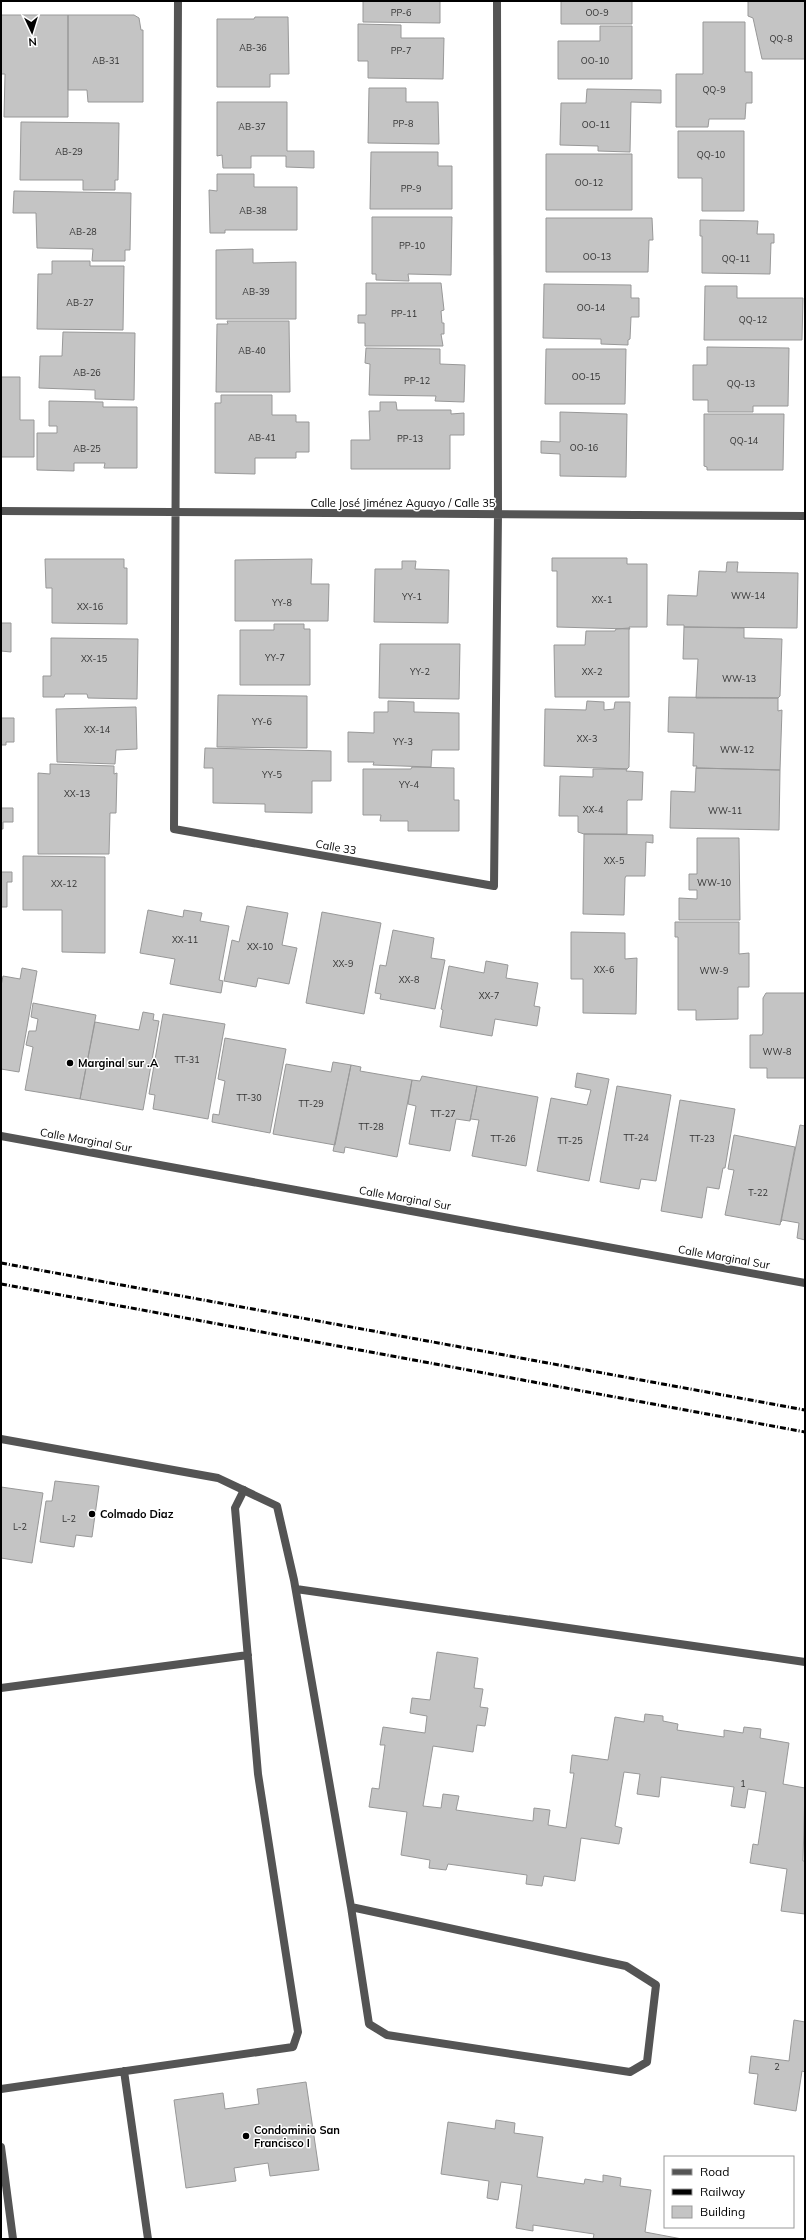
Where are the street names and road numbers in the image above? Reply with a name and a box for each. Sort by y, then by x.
street label: Calle José Jiménez Aguayo / Calle 35 [311,496,496,510]
street label: Calle 33 [314,837,358,857]
street label: Calle Marginal Sur [39,1125,133,1155]
street label: Calle Marginal Sur [358,1183,452,1213]
street label: Calle Marginal Sur [677,1242,771,1272]

